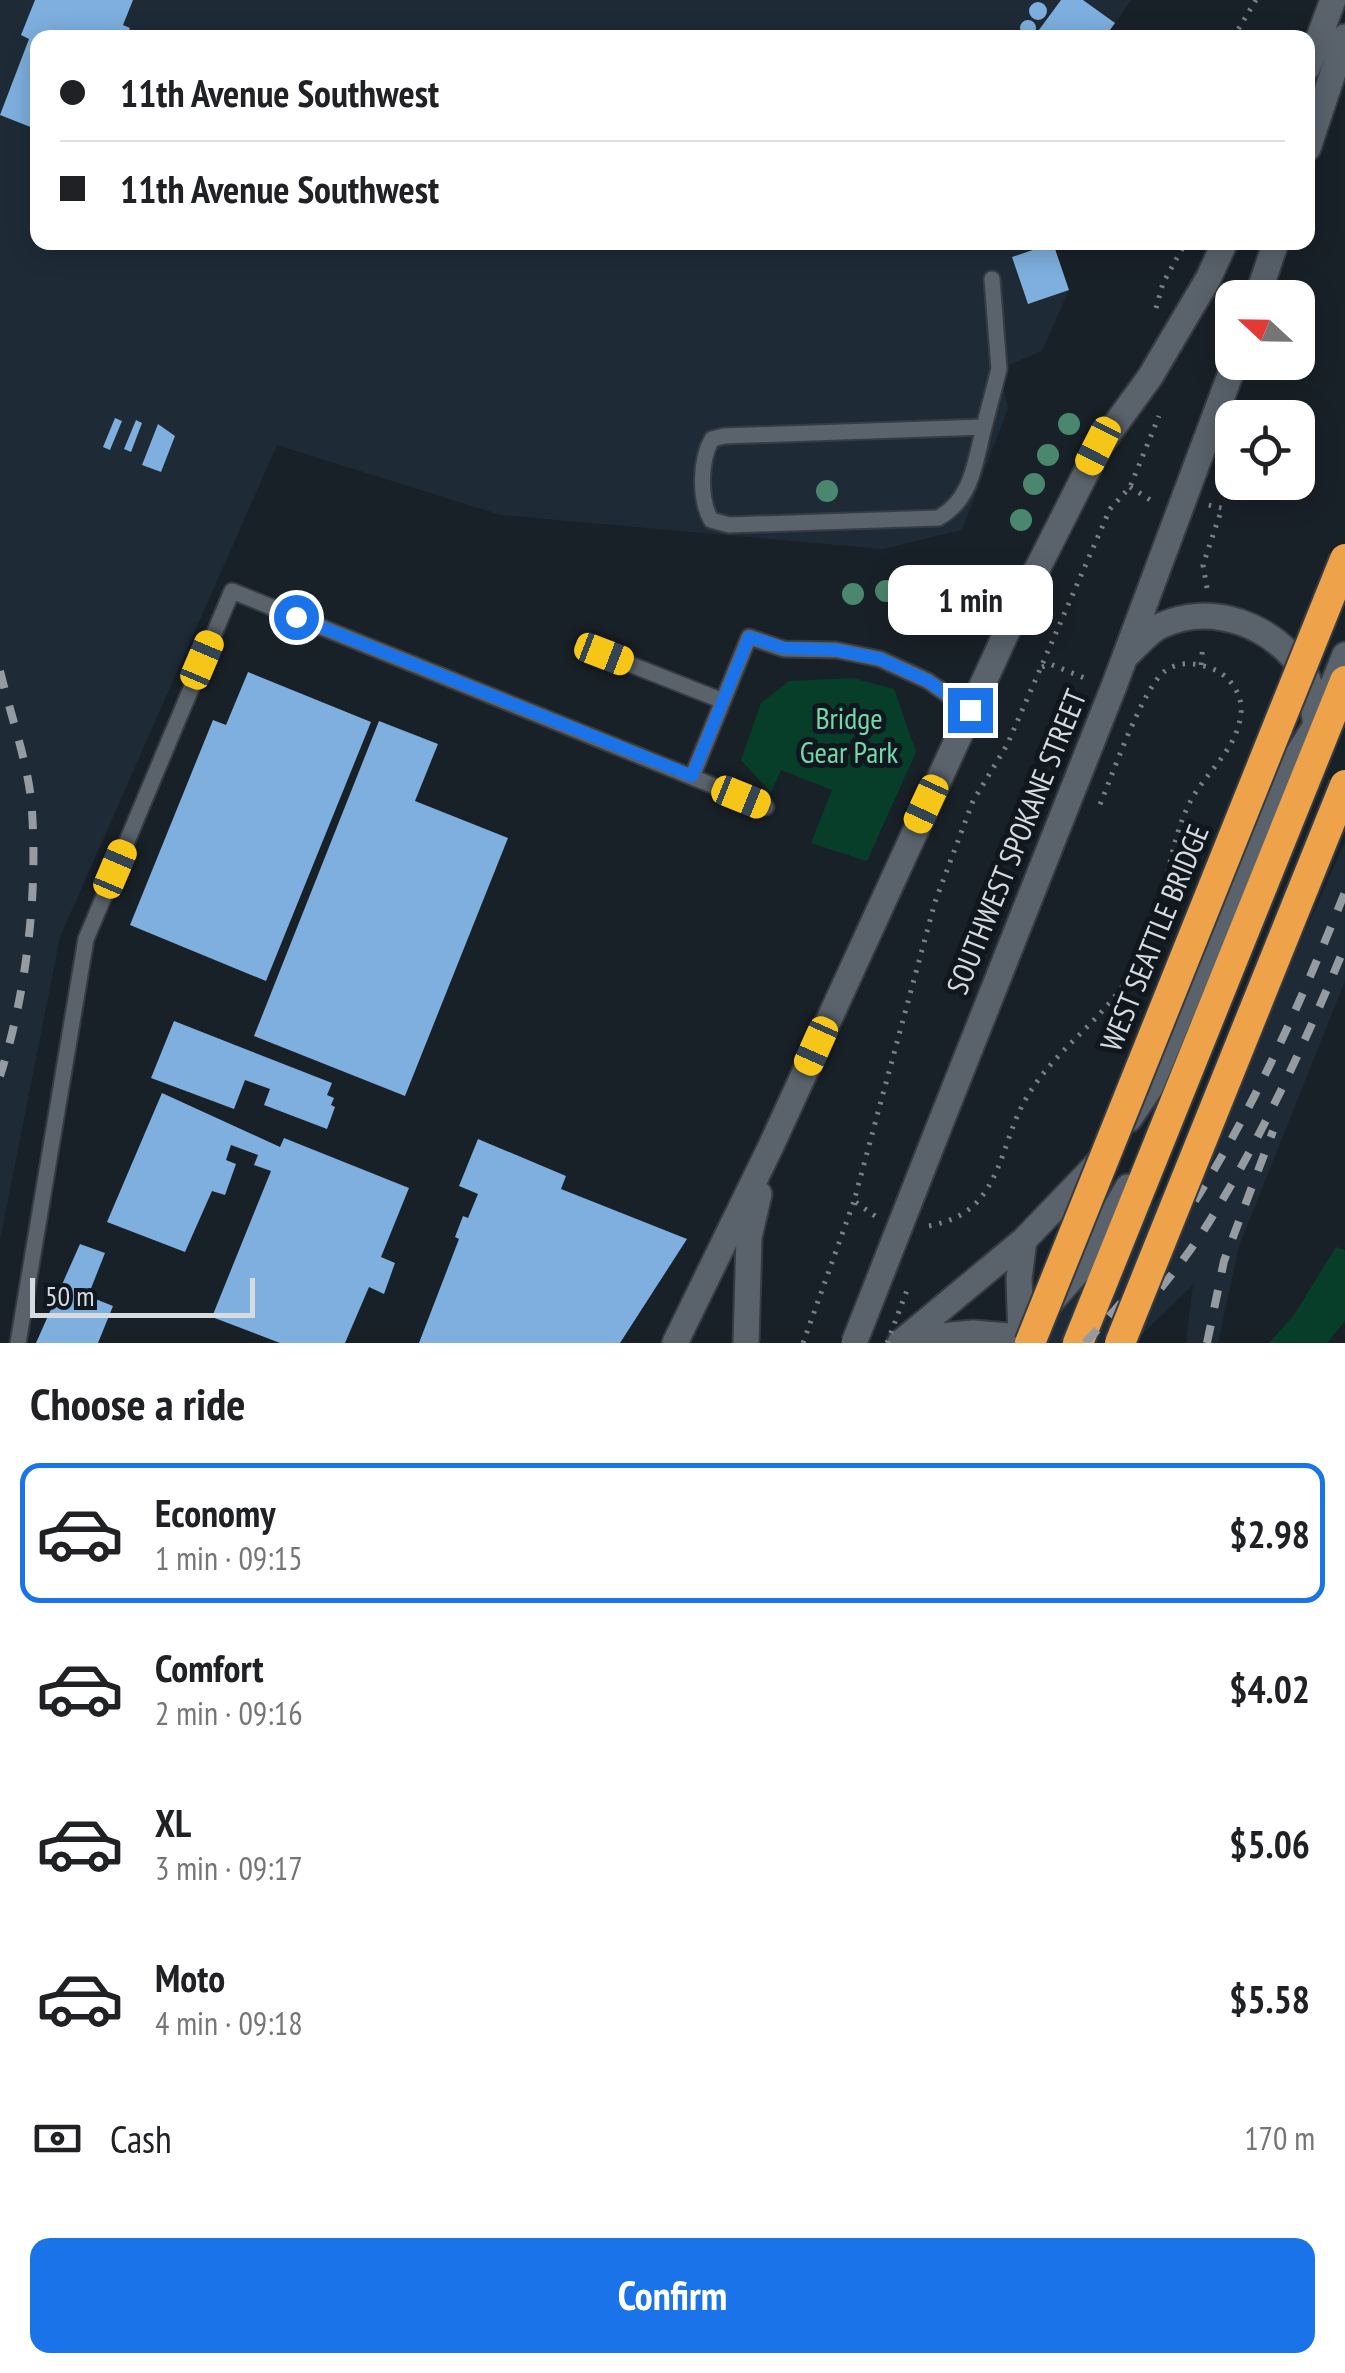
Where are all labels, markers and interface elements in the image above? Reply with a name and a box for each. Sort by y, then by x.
text: 11th Avenue Southwest [120,68,439,117]
text: 11th Avenue Southwest [120,164,439,213]
north arrow [1215,280,1315,380]
map controls [1215,280,1315,500]
button: locate [1215,400,1315,500]
car [1071,412,1125,480]
callout: 1 min [888,565,1052,635]
text: 1 min [938,579,1003,621]
route start [274,595,319,640]
car [176,627,228,693]
car [571,629,637,679]
street label: SOUTHWEST SPOKANE STREET [937,683,1095,999]
route end [948,688,993,733]
park label: Bridge Gear Park [800,698,899,771]
car [900,770,952,838]
car [708,772,774,822]
street label: WEST SEATTLE BRIDGE [1090,818,1217,1056]
car [89,836,141,902]
car [790,1012,842,1080]
scale bar [30,1273,255,1318]
text: 50 m [45,1277,94,1314]
text: Choose a ride [30,1374,245,1432]
icon: car [35,1488,125,1578]
text: Economy [155,1488,275,1537]
text: $2.98 [1229,1509,1310,1558]
text: 1 min · 09:15 [155,1537,303,1579]
icon: car [35,1643,125,1733]
text: Comfort [155,1643,264,1692]
text: $4.02 [1229,1664,1310,1713]
text: 2 min · 09:16 [155,1692,303,1734]
icon: car [35,1798,125,1888]
text: XL [155,1798,191,1847]
text: $5.06 [1229,1819,1310,1868]
text: 3 min · 09:17 [155,1847,303,1889]
icon: car [35,1953,125,2043]
text: Moto [155,1953,225,2002]
text: $5.58 [1229,1974,1310,2023]
text: 4 min · 09:18 [155,2002,303,2044]
icon: cash [30,2111,85,2166]
text: Cash [110,2114,172,2163]
text: 170 m [1244,2117,1315,2159]
button: Confirm [30,2238,1315,2353]

